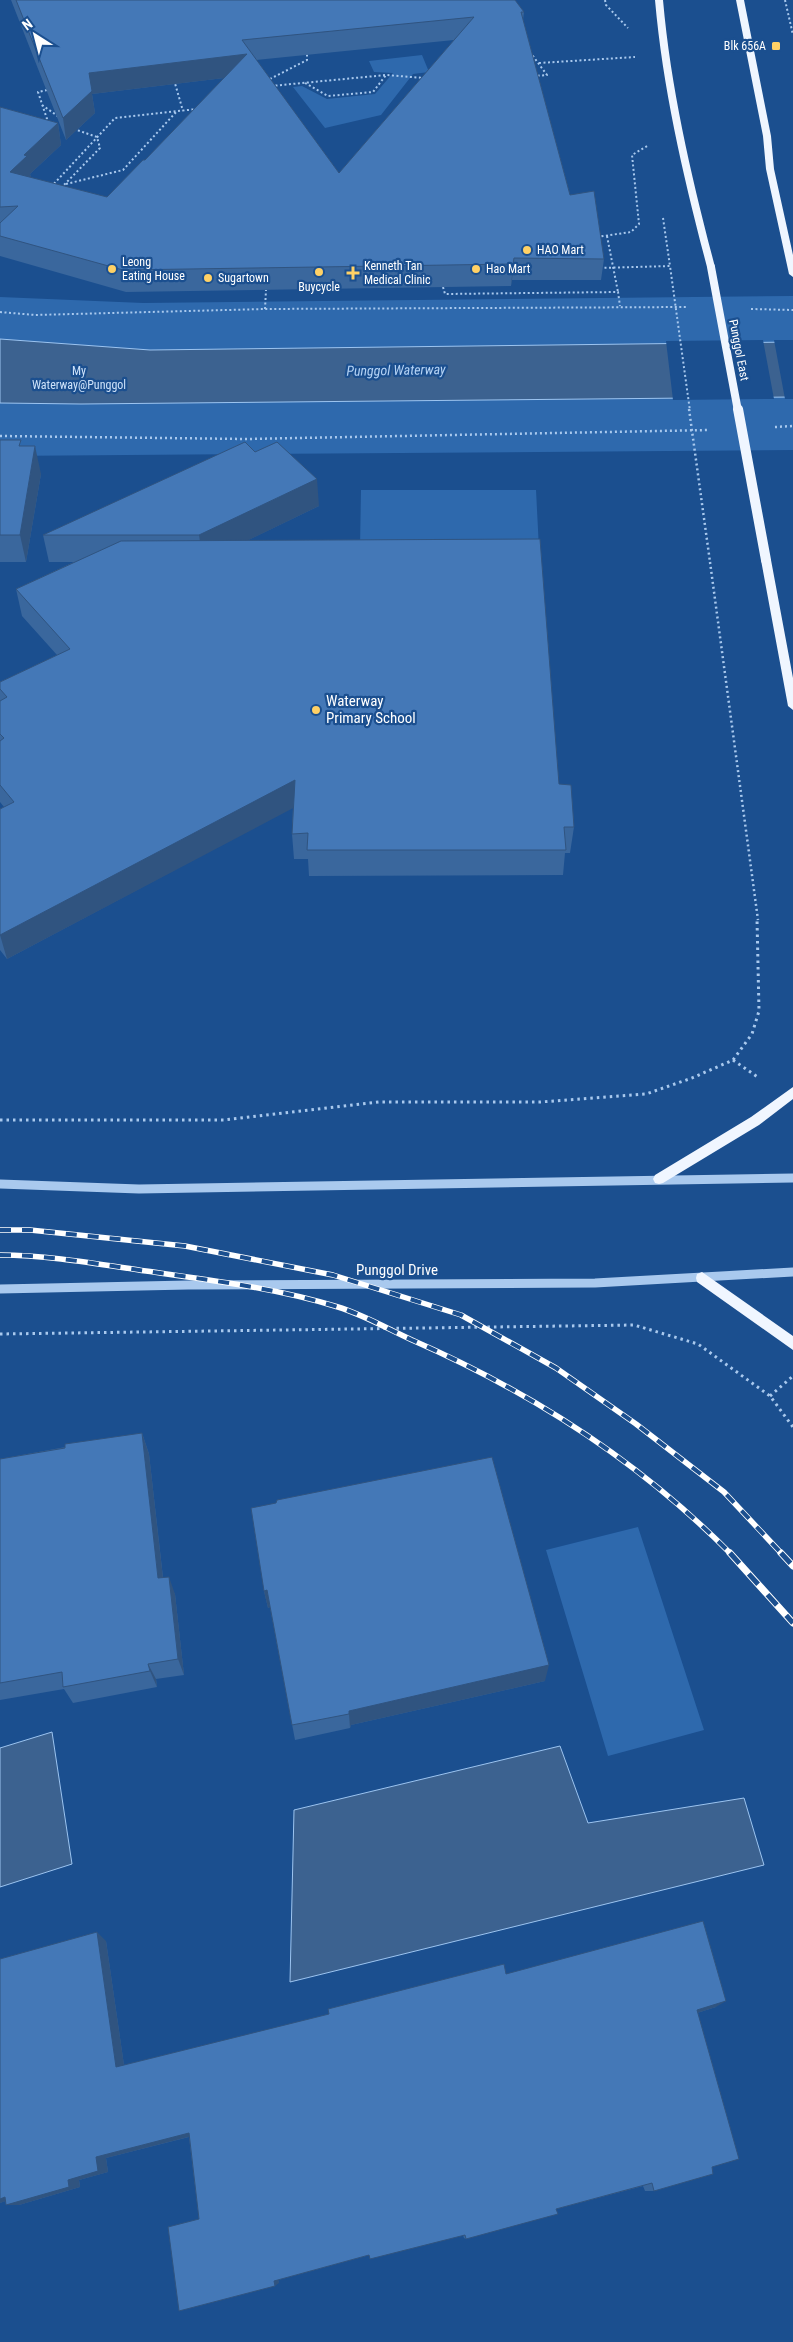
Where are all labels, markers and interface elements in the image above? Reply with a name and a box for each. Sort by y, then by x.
north arrow [10,10,60,60]
text: N [19,15,36,33]
place label: Blk 656A [724,39,766,53]
marker: Blk 656A [770,40,782,52]
place label: HAO Mart [537,243,584,257]
marker: HAO Mart [521,244,533,256]
place label: Leong Eating House [122,255,185,283]
place label: Kenneth Tan Medical Clinic [364,259,431,287]
place label: Hao Mart [486,262,531,276]
marker: Leong Eating House [106,263,118,275]
marker: Hao Mart [470,263,482,275]
marker: Buycycle [313,266,325,278]
marker: Kenneth Tan Medical Clinic [346,266,360,280]
place label: Sugartown [218,271,269,285]
marker: Sugartown [202,272,214,284]
place label: Buycycle [298,280,340,294]
street label: Punggol East [726,318,752,382]
water label: Punggol Waterway [346,361,446,379]
park label: My Waterway@Punggol [32,364,126,392]
place label: Waterway Primary School [326,692,416,727]
marker: Waterway Primary School [310,704,322,716]
street label: Punggol Drive [356,1261,438,1279]

